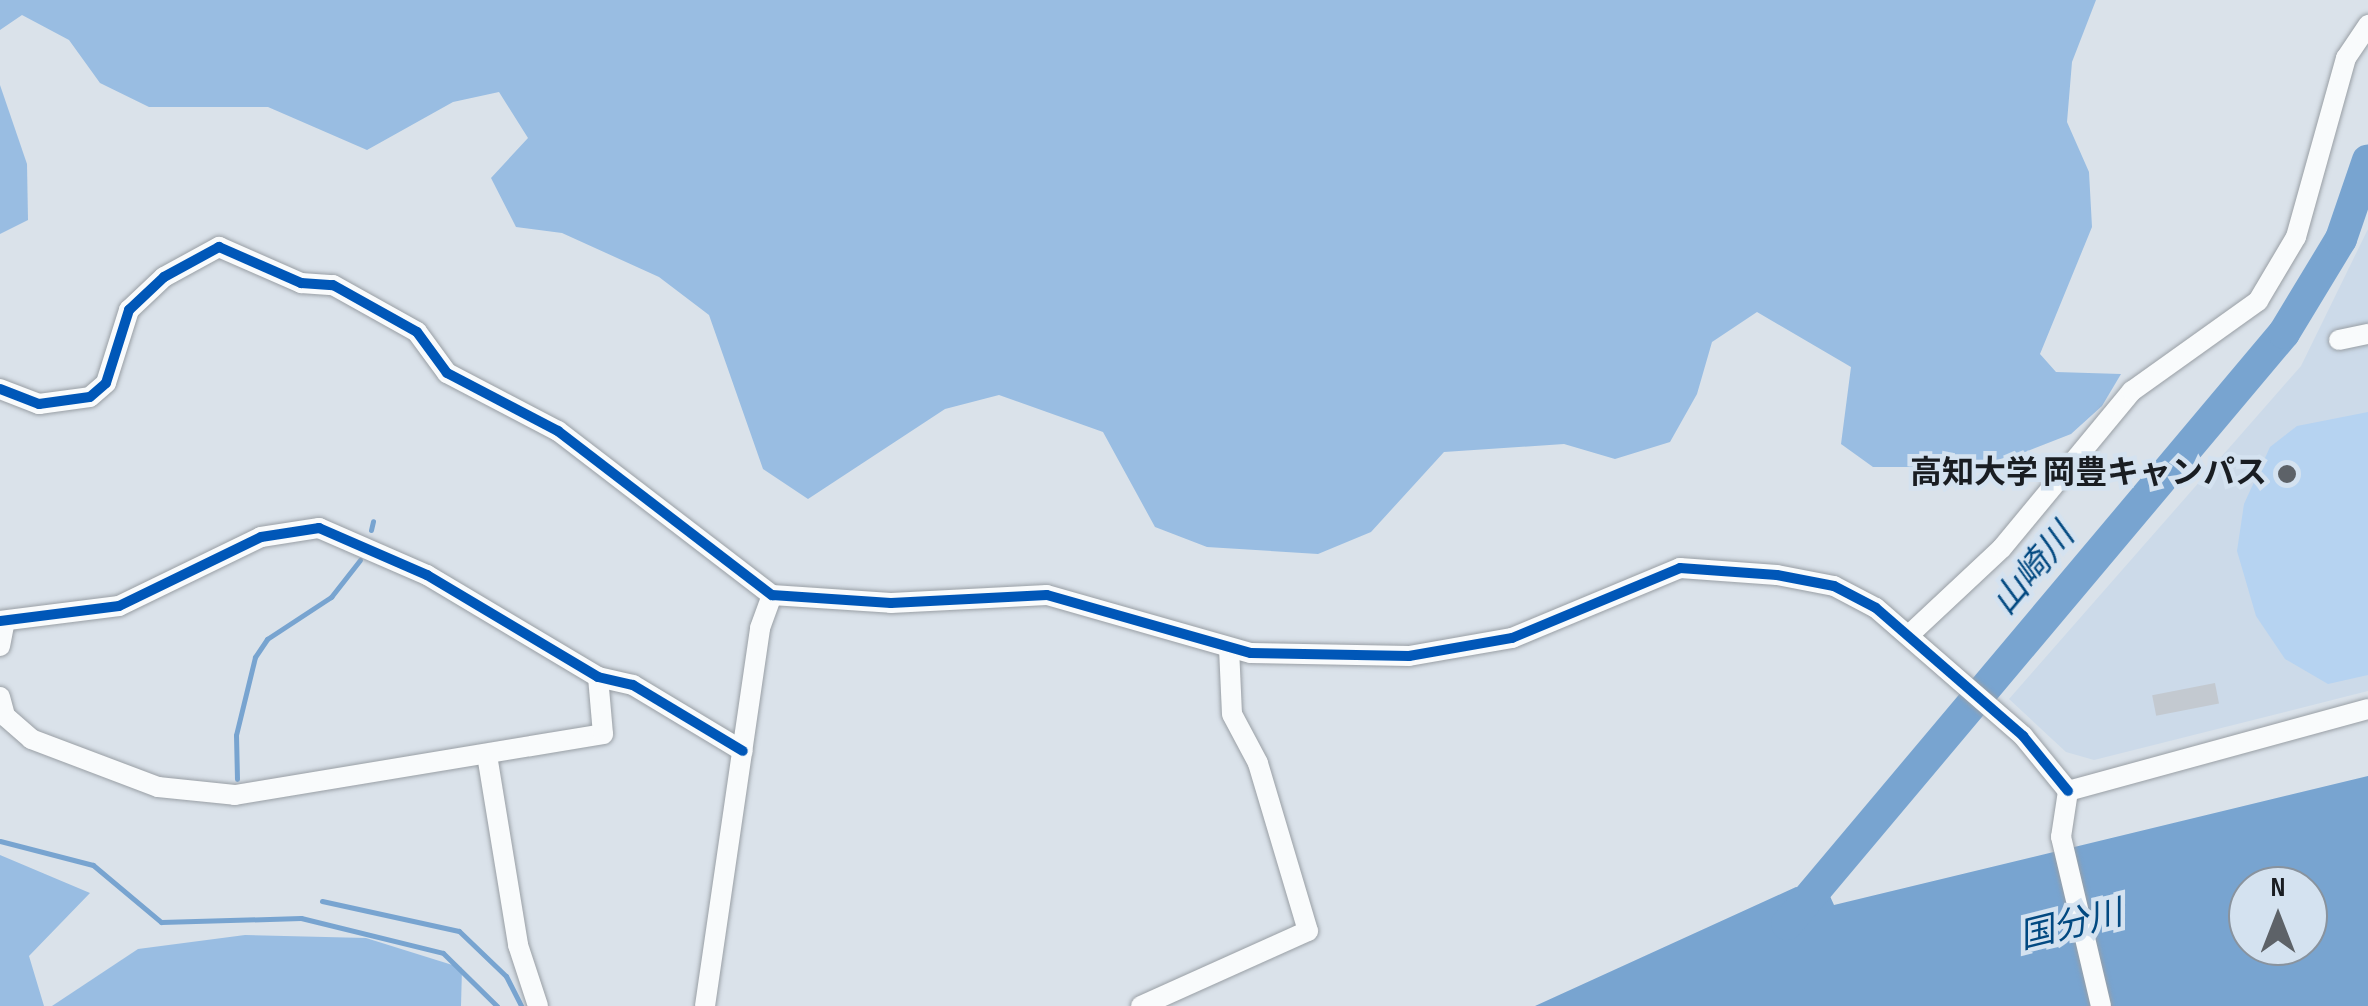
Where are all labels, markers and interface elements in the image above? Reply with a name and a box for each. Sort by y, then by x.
place label: 高知大学 岡豊キャンパス [1910,455,2267,493]
marker: 高知大学 岡豊キャンパス [2276,463,2298,485]
water label: 山崎川 [1984,516,2084,624]
north arrow [2228,866,2328,966]
text: N [2271,871,2285,904]
water label: 国分川 [2015,893,2127,959]

